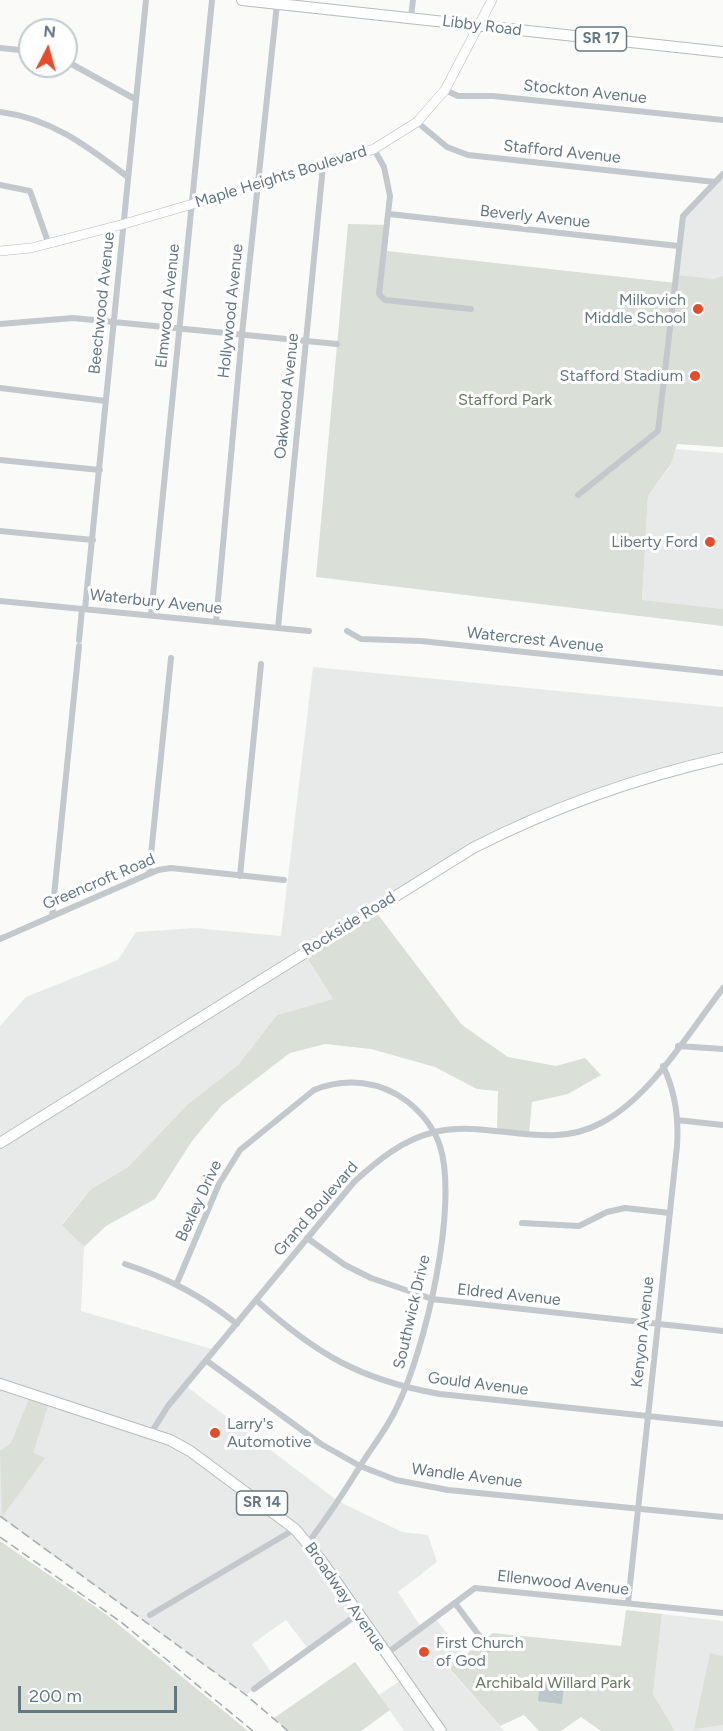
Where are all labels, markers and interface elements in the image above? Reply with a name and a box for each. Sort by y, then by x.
street label: Libby Road [441,12,523,40]
north arrow [18,18,78,78]
text: N [43,21,57,42]
road number: SR 17 [576,27,626,51]
street label: Stockton Avenue [522,76,648,108]
street label: Stafford Avenue [502,136,622,168]
street label: Maple Heights Boulevard [193,142,369,212]
street label: Beverly Avenue [479,202,591,232]
street label: Beechwood Avenue [85,231,119,375]
street label: Elmwood Avenue [152,243,184,369]
street label: Hollywood Avenue [214,243,248,379]
place label: Milkovich Middle School [584,290,686,328]
marker: Milkovich Middle School [691,302,705,316]
street label: Oakwood Avenue [271,332,303,460]
place label: Stafford Stadium [560,366,683,386]
marker: Stafford Stadium [688,369,702,383]
park label: Stafford Park [458,390,552,410]
place label: Liberty Ford [611,532,698,552]
marker: Liberty Ford [703,535,717,549]
street label: Waterbury Avenue [89,585,223,619]
street label: Watercrest Avenue [466,623,604,657]
street label: Greencroft Road [40,850,158,914]
street label: Rockside Road [299,888,399,960]
street label: Bexley Drive [172,1157,226,1245]
street label: Grand Boulevard [270,1158,362,1260]
street label: Southwick Drive [390,1253,434,1371]
street label: Kenyon Avenue [628,1275,658,1389]
street label: Eldred Avenue [456,1280,562,1310]
street label: Gould Avenue [427,1368,529,1400]
place label: Larry's Automotive [227,1414,312,1452]
marker: Larry's Automotive [208,1426,222,1440]
street label: Wandle Avenue [411,1460,523,1492]
road number: SR 14 [236,1491,288,1515]
street label: Broadway Avenue [300,1539,390,1655]
street label: Ellenwood Avenue [496,1567,630,1599]
place label: First Church of God [436,1633,524,1671]
marker: First Church of God [417,1645,431,1659]
park label: Archibald Willard Park [475,1673,631,1693]
scale bar [21,1674,180,1712]
text: 200 m [29,1685,82,1707]

